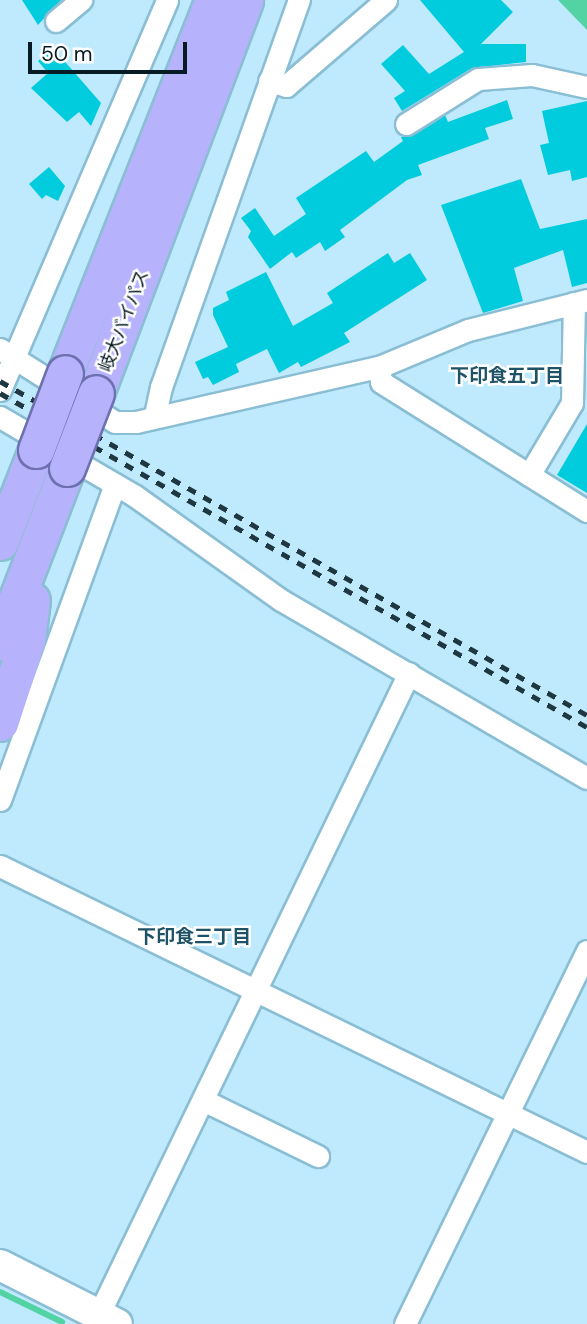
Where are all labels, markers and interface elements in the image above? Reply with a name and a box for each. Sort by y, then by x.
scale bar [32,28,191,72]
text: 50 m [41,40,92,68]
street label: 岐大バイパス [95,267,153,375]
district label: 下印食五丁目 [450,365,564,387]
district label: 下印食三丁目 [137,926,251,948]

